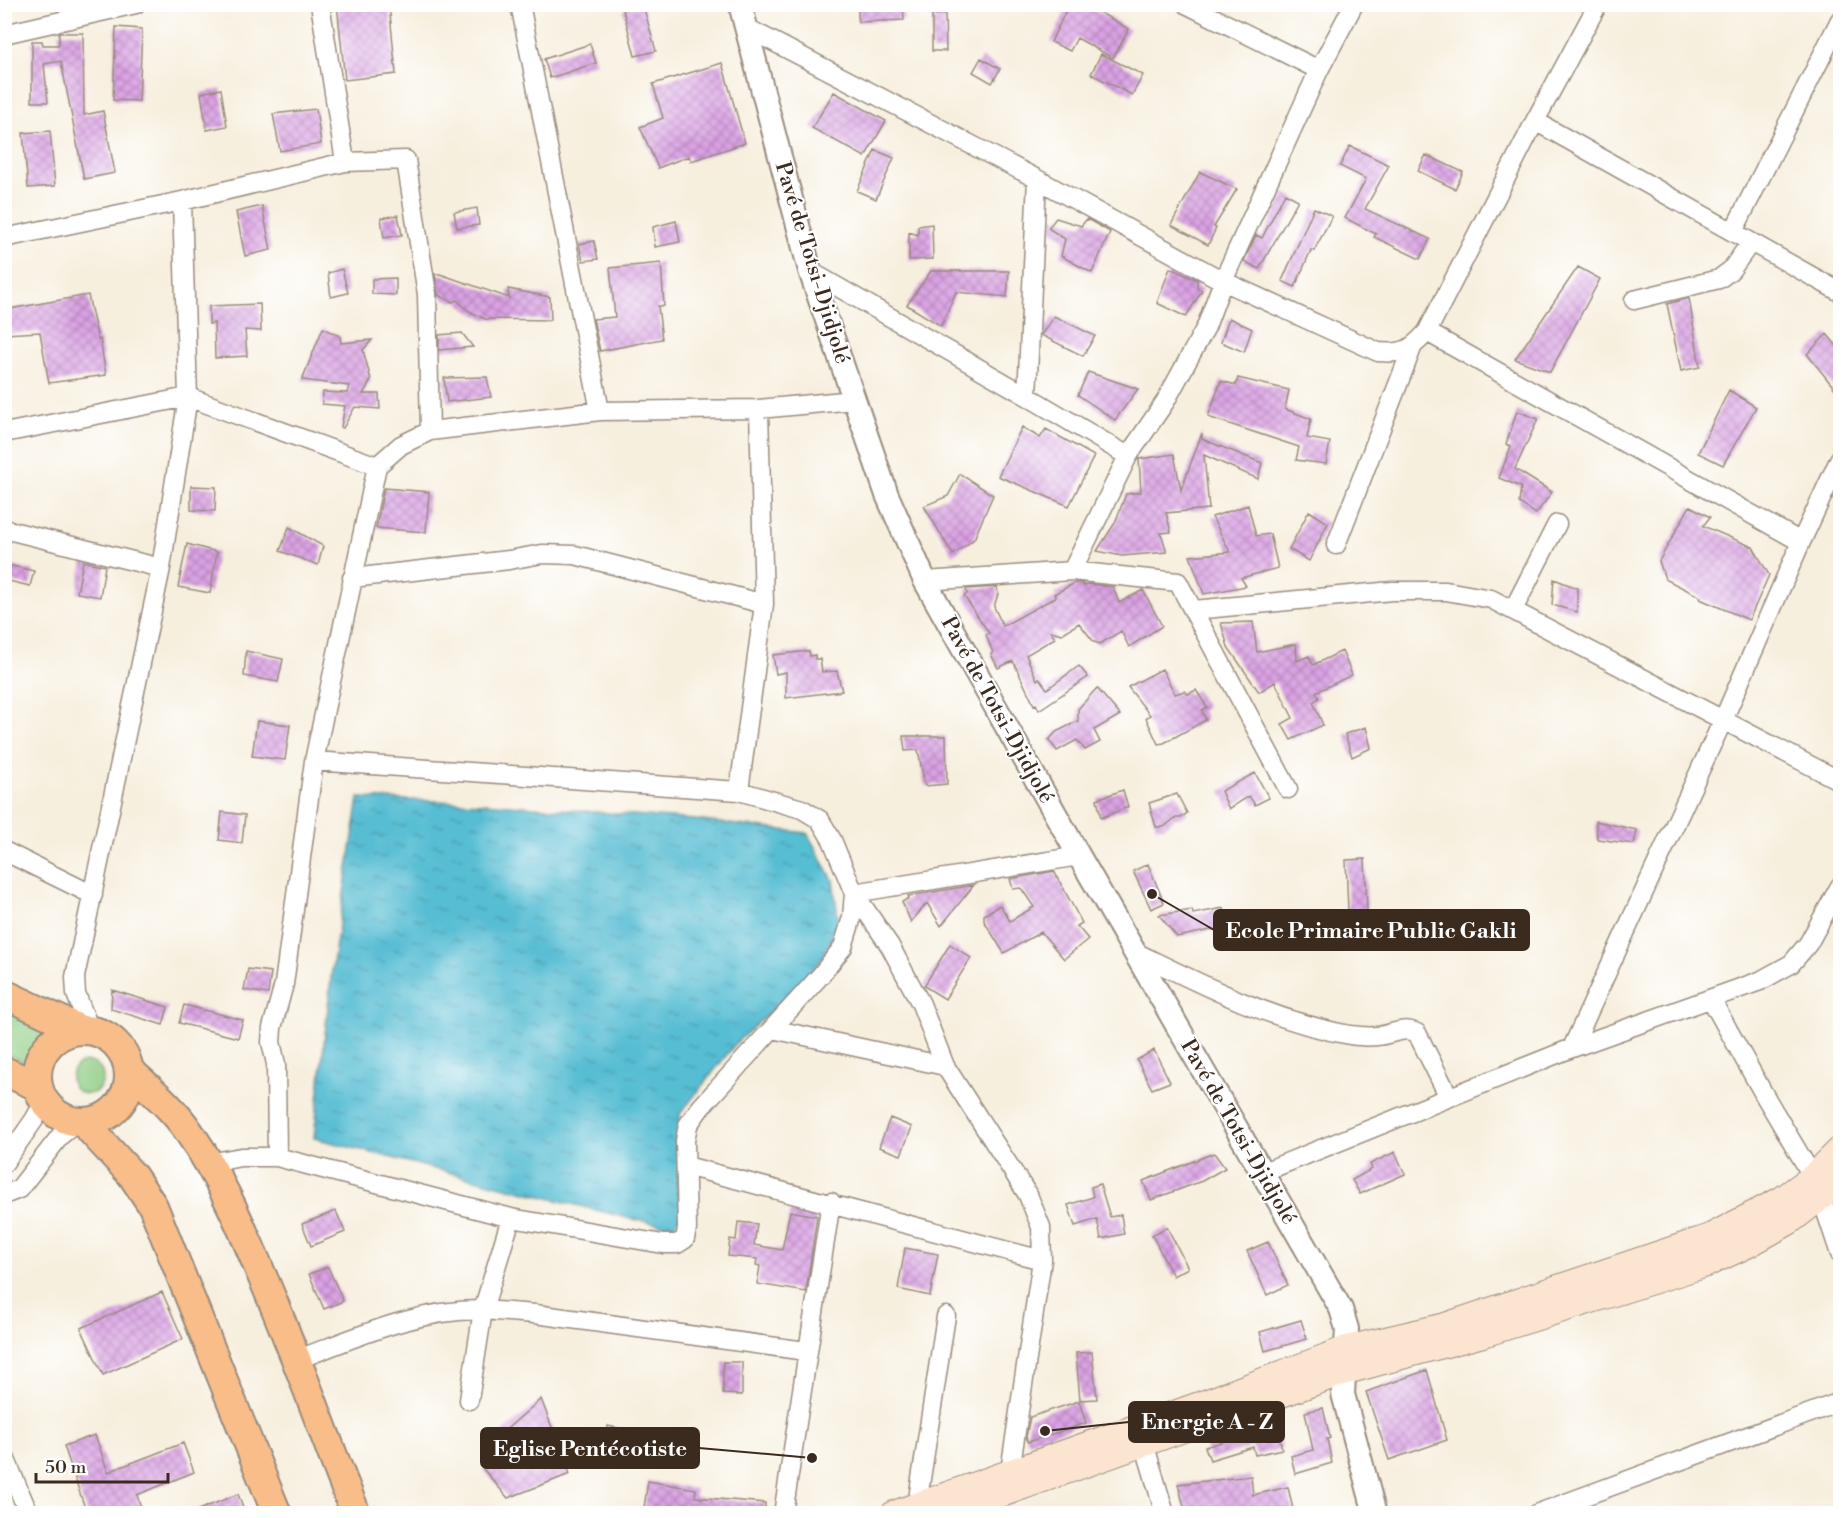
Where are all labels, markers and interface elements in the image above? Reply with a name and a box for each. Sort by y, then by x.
street label: Pavé de Totsi-Djidjolé [769,159,855,367]
street label: Pavé de Totsi-Djidjolé [935,612,1059,808]
callout: Ecole Primaire Public Gakli [1214,910,1529,950]
text: Ecole Primaire Public Gakli [1225,918,1517,945]
street label: Pavé de Totsi-Djidjolé [1174,1035,1302,1229]
callout: Energie A - Z [1129,1402,1284,1442]
text: Energie A - Z [1141,1409,1273,1436]
callout: Eglise Pentécotiste [481,1428,699,1468]
text: Eglise Pentécotiste [493,1436,687,1463]
scale bar [36,1446,168,1484]
text: 50 m [45,1456,87,1479]

